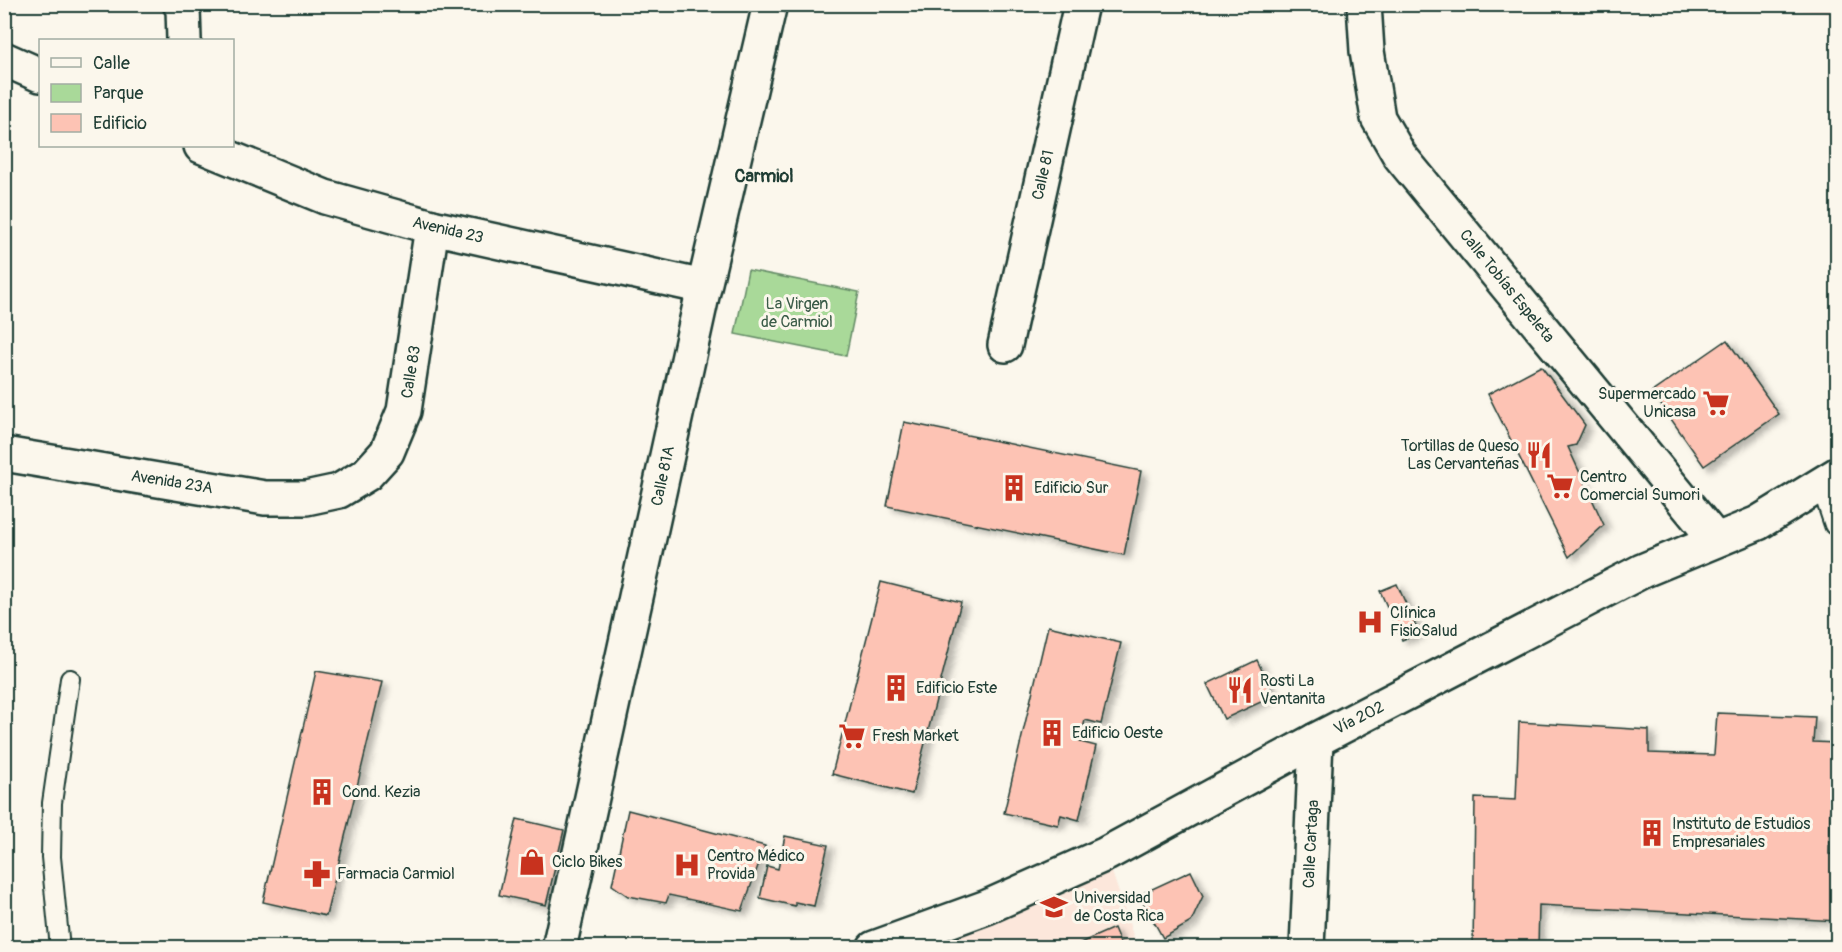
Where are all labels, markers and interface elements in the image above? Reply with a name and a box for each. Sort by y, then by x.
legend [39,39,234,147]
text: Calle [93,52,130,75]
text: Parque [93,82,143,105]
text: Edificio [93,112,147,135]
street label: Calle 81 [1028,148,1058,202]
district label: Carmiol [734,165,794,188]
street label: Avenida 23 [411,212,486,248]
street label: Calle Tobías Espeleta [1455,225,1559,347]
park label: La Virgen de Carmiol [761,294,833,332]
street label: Calle 83 [397,344,425,400]
place label: Supermercado Unicasa [1598,384,1696,422]
supermarket icon: Supermercado Unicasa [1701,388,1731,418]
place label: Tortillas de Queso Las Cervanteñas [1401,436,1519,474]
restaurant icon: Tortillas de Queso Las Cervanteñas [1524,440,1554,470]
street label: Calle 81A [647,444,679,508]
street label: Avenida 23A [130,466,214,498]
place label: Centro Comercial Sumori [1580,467,1700,505]
supermarket icon: Centro Comercial Sumori [1545,471,1575,501]
building icon: Edificio Sur [999,473,1029,503]
place label: Edificio Sur [1034,478,1109,498]
place label: Clínica FisioSalud [1390,603,1458,641]
hospital icon: Clínica FisioSalud [1355,607,1385,637]
place label: Rosti La Ventanita [1260,671,1325,709]
building icon: Edificio Este [881,673,911,703]
restaurant icon: Rosti La Ventanita [1225,675,1255,705]
place label: Edificio Este [916,678,997,698]
street label: Vía 202 [1330,697,1388,739]
building icon: Edificio Oeste [1037,718,1067,748]
supermarket icon: Fresh Market [837,721,867,751]
place label: Edificio Oeste [1072,723,1163,743]
place label: Fresh Market [872,726,959,746]
building icon: Cond. Kezia [307,777,337,807]
place label: Cond. Kezia [342,782,420,802]
street label: Calle Cartaga [1299,799,1323,889]
place label: Instituto de Estudios Empresariales [1672,814,1810,852]
building icon: Instituto de Estudios Empresariales [1637,818,1667,848]
place label: Centro Médico Provida [707,846,805,884]
shop icon: Ciclo Bikes [517,847,547,877]
hospital icon: Centro Médico Provida [672,850,702,880]
place label: Ciclo Bikes [552,852,622,872]
pharmacy icon: Farmacia Carmiol [302,859,332,889]
place label: Farmacia Carmiol [337,864,455,884]
place label: Universidad de Costa Rica [1074,888,1164,926]
school or university icon: Universidad de Costa Rica [1039,892,1069,922]

